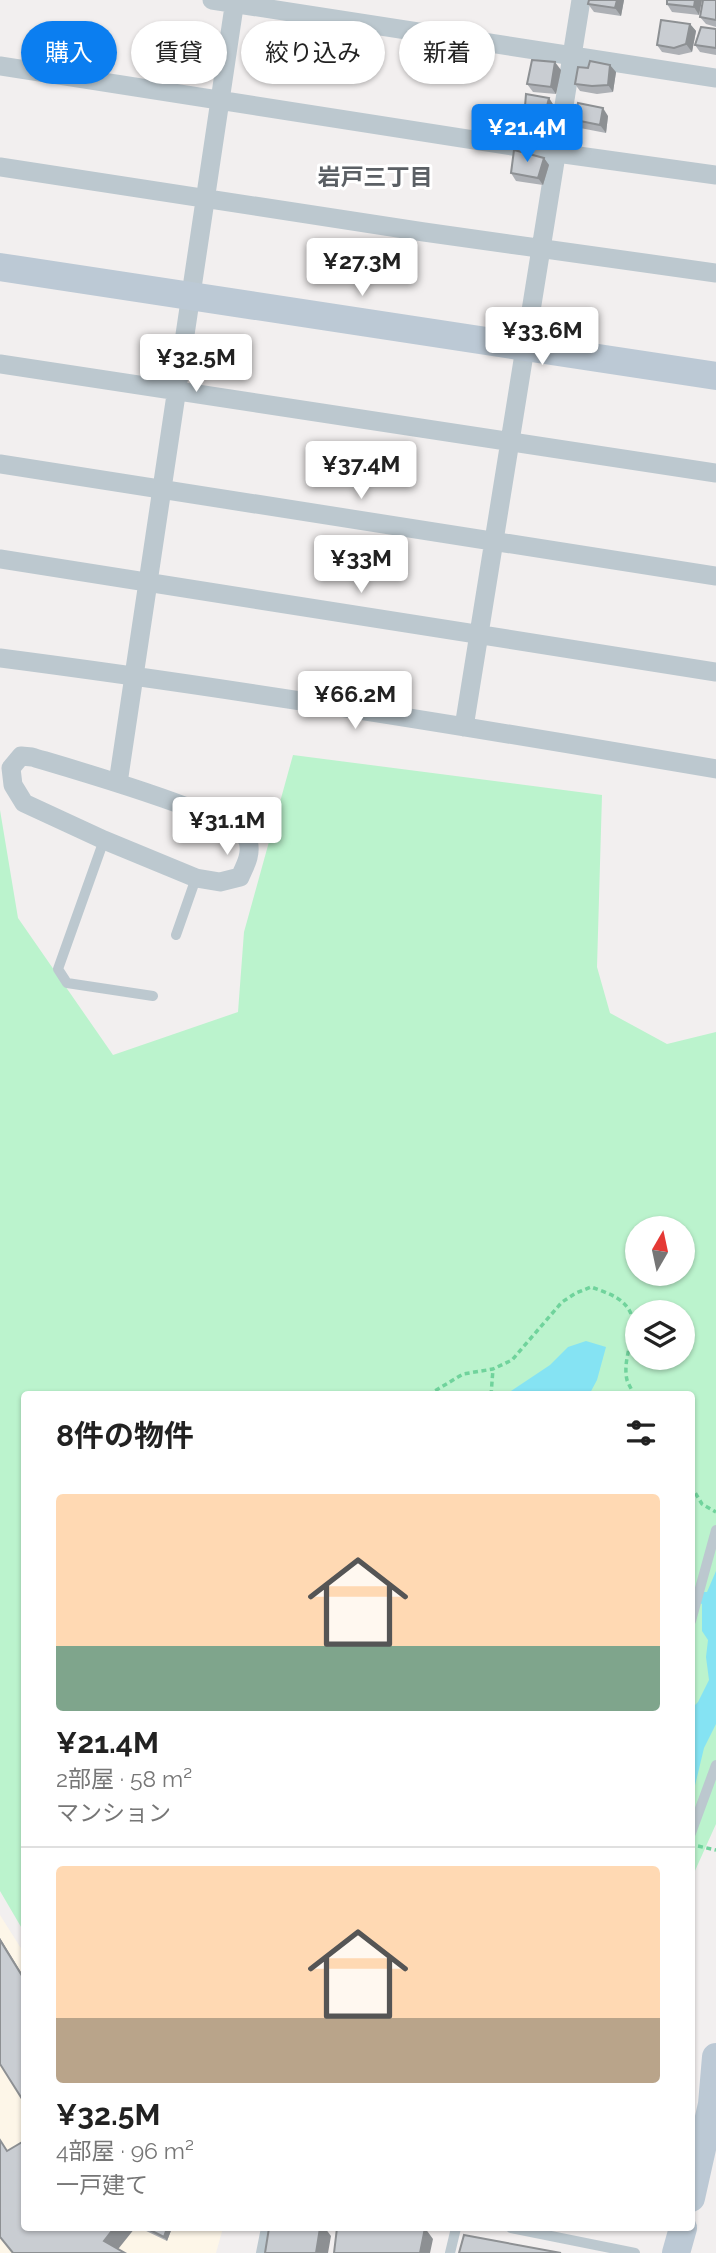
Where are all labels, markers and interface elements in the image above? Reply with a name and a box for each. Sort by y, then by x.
chip: 購入 [21,21,117,84]
chip: 賃貸 [131,21,227,84]
chip: 絞り込み [241,21,385,84]
chip: 新着 [399,21,495,84]
pin: ¥21.4M [470,104,584,164]
text: ¥21.4M [488,113,566,140]
district label: 岩戸三丁目 [318,163,433,190]
pin: ¥27.3M [305,238,419,298]
text: ¥27.3M [323,247,401,274]
pin: ¥33.6M [485,308,599,367]
text: ¥33.6M [501,316,583,343]
pin: ¥32.5M [139,334,253,394]
text: ¥32.5M [156,343,236,370]
pin: ¥37.4M [304,442,418,501]
text: ¥37.4M [321,450,401,477]
pin: ¥33M [320,536,402,595]
text: ¥33M [330,544,392,571]
pin: ¥66.2M [298,672,412,731]
text: ¥66.2M [314,680,396,707]
pin: ¥31.1M [170,798,284,857]
text: ¥31.1M [188,806,266,833]
north arrow [625,1216,695,1286]
map controls [625,1216,695,1370]
button: layers [625,1300,695,1370]
icon: filters [622,1414,660,1452]
text: 8件の物件 [56,1418,194,1453]
icon: home [295,1539,421,1665]
text: ¥21.4M [56,1725,159,1760]
text: 2部屋 · 58 m² [56,1765,192,1792]
text: マンション [56,1799,171,1826]
icon: home [295,1911,421,2037]
text: ¥32.5M [56,2097,160,2132]
text: 4部屋 · 96 m² [56,2137,194,2164]
text: 一戸建て [56,2171,148,2198]

